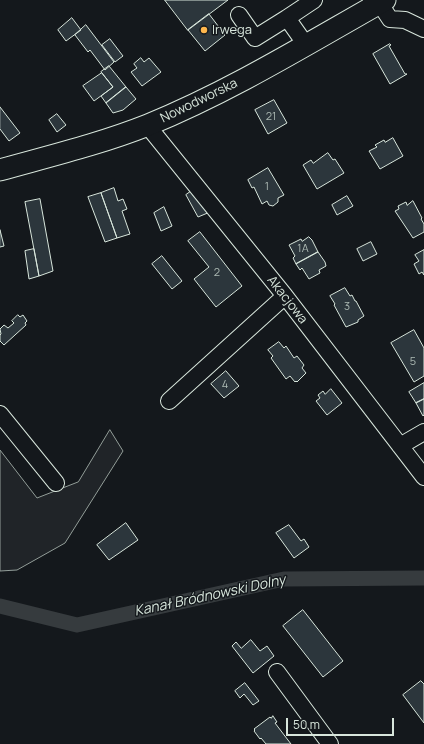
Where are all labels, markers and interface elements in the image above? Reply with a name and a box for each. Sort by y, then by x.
place label: Irwega [212,22,252,38]
marker: Irwega [199,25,209,35]
street label: Nowodworska [158,76,240,126]
house number: 21 [266,110,276,124]
house number: 1 [265,180,269,194]
house number: 1A [297,242,309,256]
house number: 2 [214,266,220,280]
street label: Akacjowa [263,273,311,327]
house number: 3 [344,300,350,314]
house number: 5 [410,355,416,369]
house number: 4 [222,378,228,392]
water label: Kanał Bródnowski Dolny [133,572,287,620]
scale bar [288,710,396,736]
text: 50 m [293,716,320,733]

